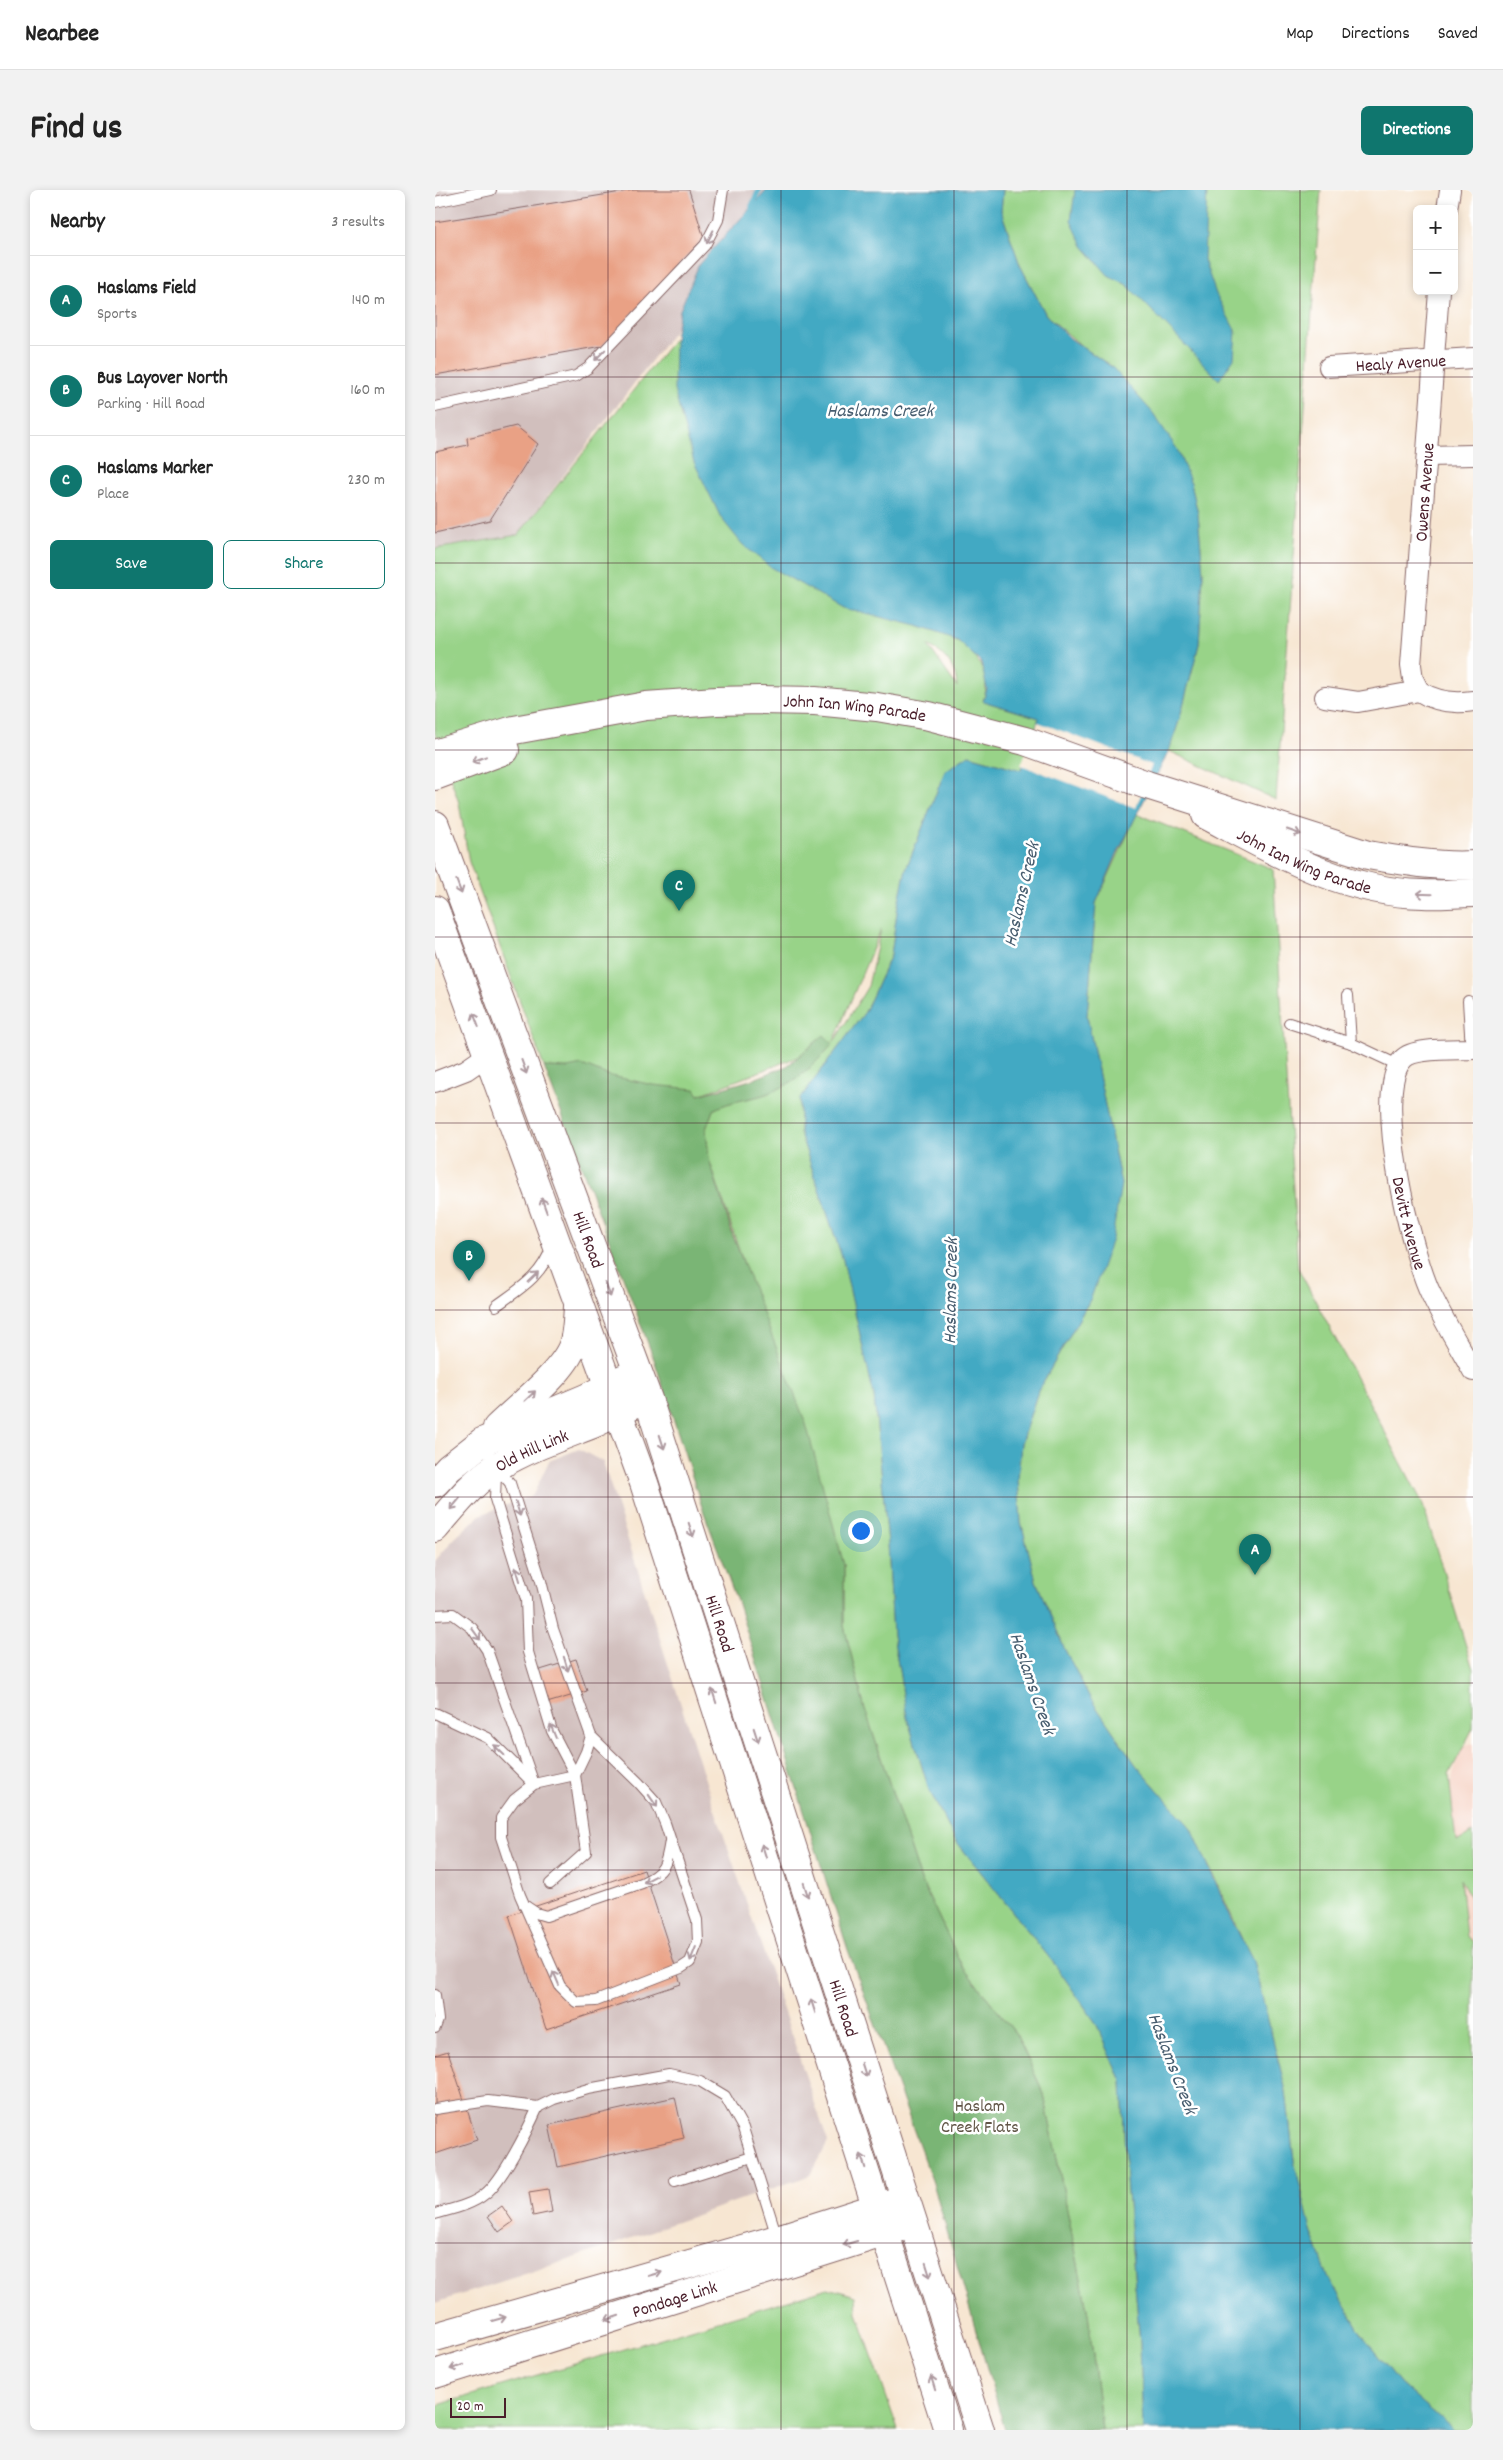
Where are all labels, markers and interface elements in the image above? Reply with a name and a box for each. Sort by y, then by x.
text: Nearbee [25,18,99,52]
text: Map [1286,22,1313,47]
text: Directions [1341,22,1410,47]
text: Saved [1438,22,1478,47]
text: Find us [30,105,122,155]
button: Directions [1361,106,1473,155]
map controls [1413,205,1458,295]
button: + [1413,205,1458,250]
text: Nearby [50,208,105,238]
text: 3 results [331,211,385,234]
one-way arrow [705,229,715,244]
button: − [1413,250,1458,295]
text: Haslams Field [97,276,196,303]
text: A [62,289,70,312]
text: 140 m [351,289,385,312]
text: Sports [97,303,137,326]
one-way arrow [594,349,606,362]
street label: Healy Avenue [1355,350,1447,380]
text: Bus Layover North [97,366,228,393]
text: B [62,379,70,402]
text: 160 m [350,379,385,402]
text: Parking · Hill Road [97,393,205,416]
water label: Haslams Creek [827,399,935,426]
street label: Owens Avenue [1410,442,1443,543]
text: Haslams Marker [97,456,213,483]
text: C [62,469,70,492]
text: 230 m [348,469,385,492]
text: Place [97,483,129,506]
button: Save [50,540,213,589]
button: Share [223,540,385,589]
street label: John Ian Wing Parade [783,690,928,730]
one-way arrow [472,755,487,764]
street label: John Ian Wing Parade [1232,824,1374,902]
one-way arrow [1286,828,1302,837]
water label: Haslams Creek [998,838,1049,950]
pin: C [663,870,695,911]
one-way arrow [455,880,464,895]
one-way arrow [1417,889,1433,899]
one-way arrow [471,1013,480,1028]
one-way arrow [520,1059,529,1074]
street label: Devitt Avenue [1384,1175,1431,1274]
one-way arrow [539,1198,548,1213]
street label: Hill Road [564,1208,608,1272]
water label: Haslams Creek [938,1235,967,1344]
pin: B [453,1240,485,1281]
one-way arrow [527,1271,539,1283]
one-way arrow [604,1282,613,1298]
one-way arrow [524,1390,536,1402]
street label: Old Hill Link [491,1425,573,1480]
one-way arrow [658,1433,667,1449]
one-way arrow [450,1497,461,1510]
one-way arrow [514,1501,524,1517]
your location [848,1518,874,1544]
one-way arrow [686,1522,696,1538]
pin: A [1239,1534,1271,1575]
one-way arrow [513,1566,523,1582]
street label: Hill Road [697,1592,739,1656]
one-way arrow [471,1627,481,1641]
water label: Haslams Creek [1001,1629,1061,1741]
one-way arrow [562,1656,572,1672]
one-way arrow [709,1688,719,1704]
one-way arrow [548,1724,557,1739]
one-way arrow [752,1726,762,1742]
one-way arrow [493,1744,505,1756]
one-way arrow [648,1793,658,1807]
one-way arrow [759,1844,768,1859]
one-way arrow [643,1875,658,1884]
one-way arrow [802,1881,811,1897]
one-way arrow [688,1946,698,1961]
one-way arrow [550,1971,560,1986]
street label: Hill Road [821,1977,863,2041]
one-way arrow [808,1998,818,2014]
water label: Haslams Creek [1139,2010,1203,2121]
one-way arrow [860,2061,870,2077]
park label: Haslam Creek Flats [941,2095,1019,2141]
one-way arrow [858,2153,867,2169]
one-way arrow [843,2239,859,2249]
one-way arrow [924,2261,934,2277]
one-way arrow [647,2268,663,2278]
street label: Pondage Link [630,2276,721,2326]
one-way arrow [490,2313,506,2323]
one-way arrow [604,2313,620,2323]
one-way arrow [449,2363,465,2373]
one-way arrow [928,2376,937,2392]
scale bar [450,2395,506,2418]
text: 20 m [457,2397,484,2417]

